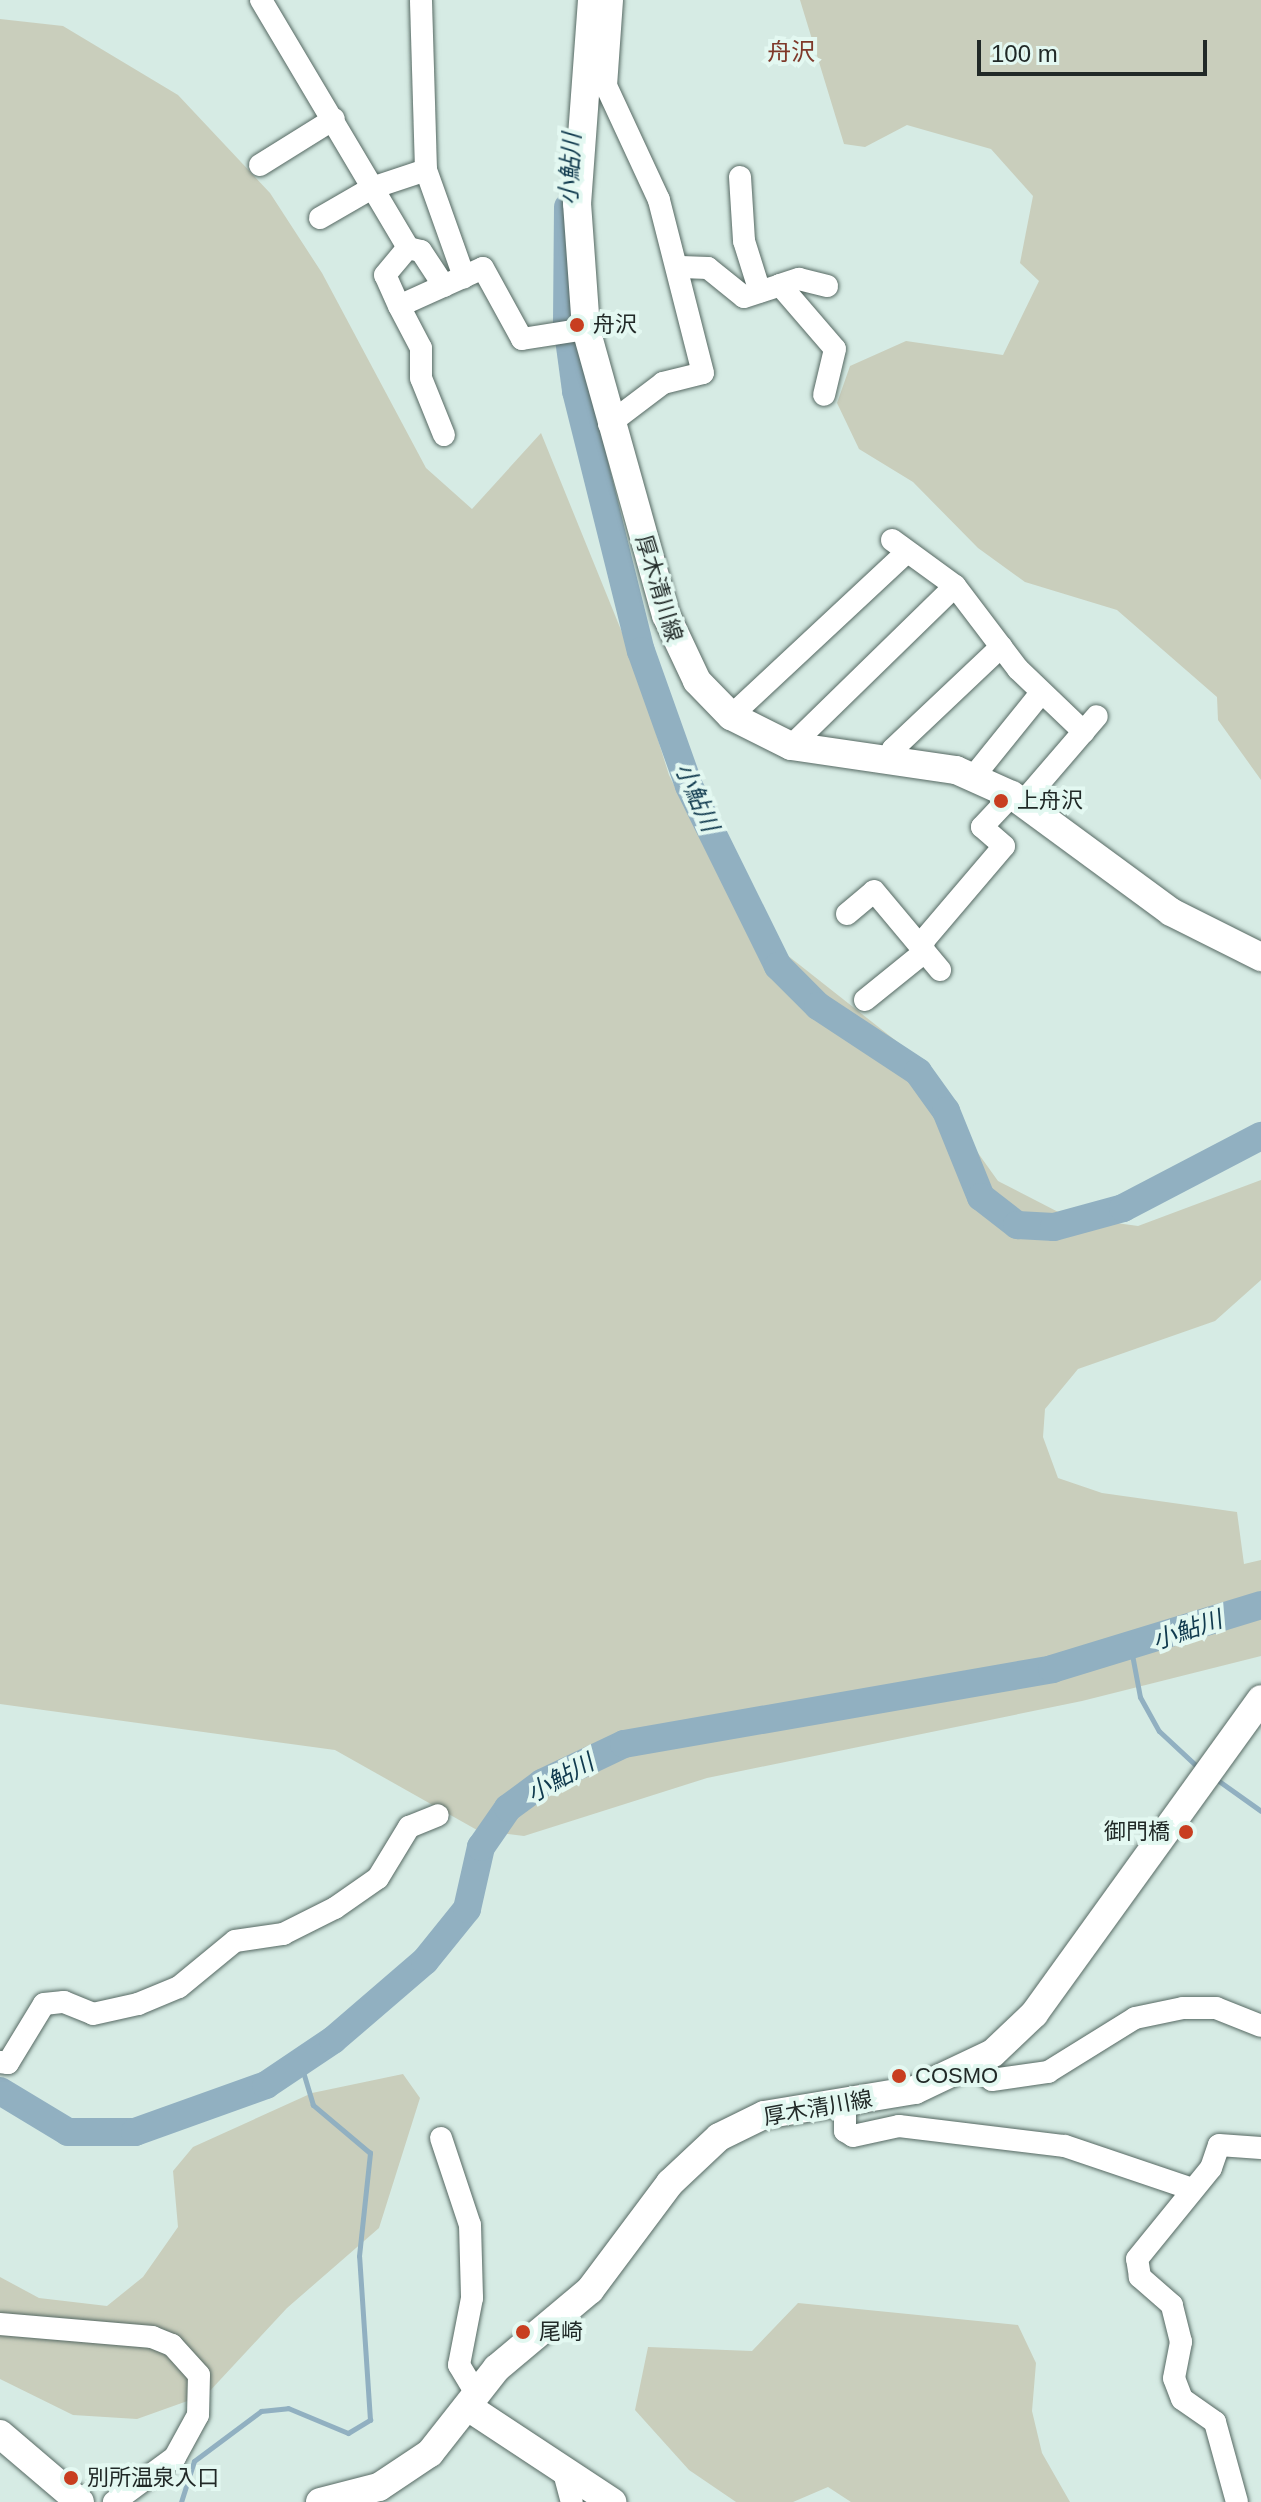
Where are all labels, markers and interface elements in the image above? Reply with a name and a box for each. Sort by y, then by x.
scale bar [981,24,1211,74]
district label: 舟沢 [767,38,815,66]
text: 100 m [991,40,1058,67]
water label: 小鮎川 [554,132,586,206]
place label: 舟沢 [593,312,637,338]
marker: 舟沢 [568,316,586,334]
street label: 厚木清川線 [630,532,688,644]
water label: 小鮎川 [669,758,725,836]
place label: 上舟沢 [1017,788,1083,814]
marker: 上舟沢 [992,792,1010,810]
water label: 小鮎川 [1148,1605,1226,1655]
water label: 小鮎川 [522,1748,598,1808]
place label: 御門橋 [1104,1819,1170,1845]
marker: 御門橋 [1177,1823,1195,1841]
place label: COSMO [915,2063,998,2089]
marker: COSMO [890,2067,908,2085]
street label: 厚木清川線 [762,2085,874,2131]
place label: 尾崎 [539,2319,583,2345]
marker: 尾崎 [514,2323,532,2341]
place label: 別所温泉入口 [87,2465,219,2491]
marker: 別所温泉入口 [62,2469,80,2487]

